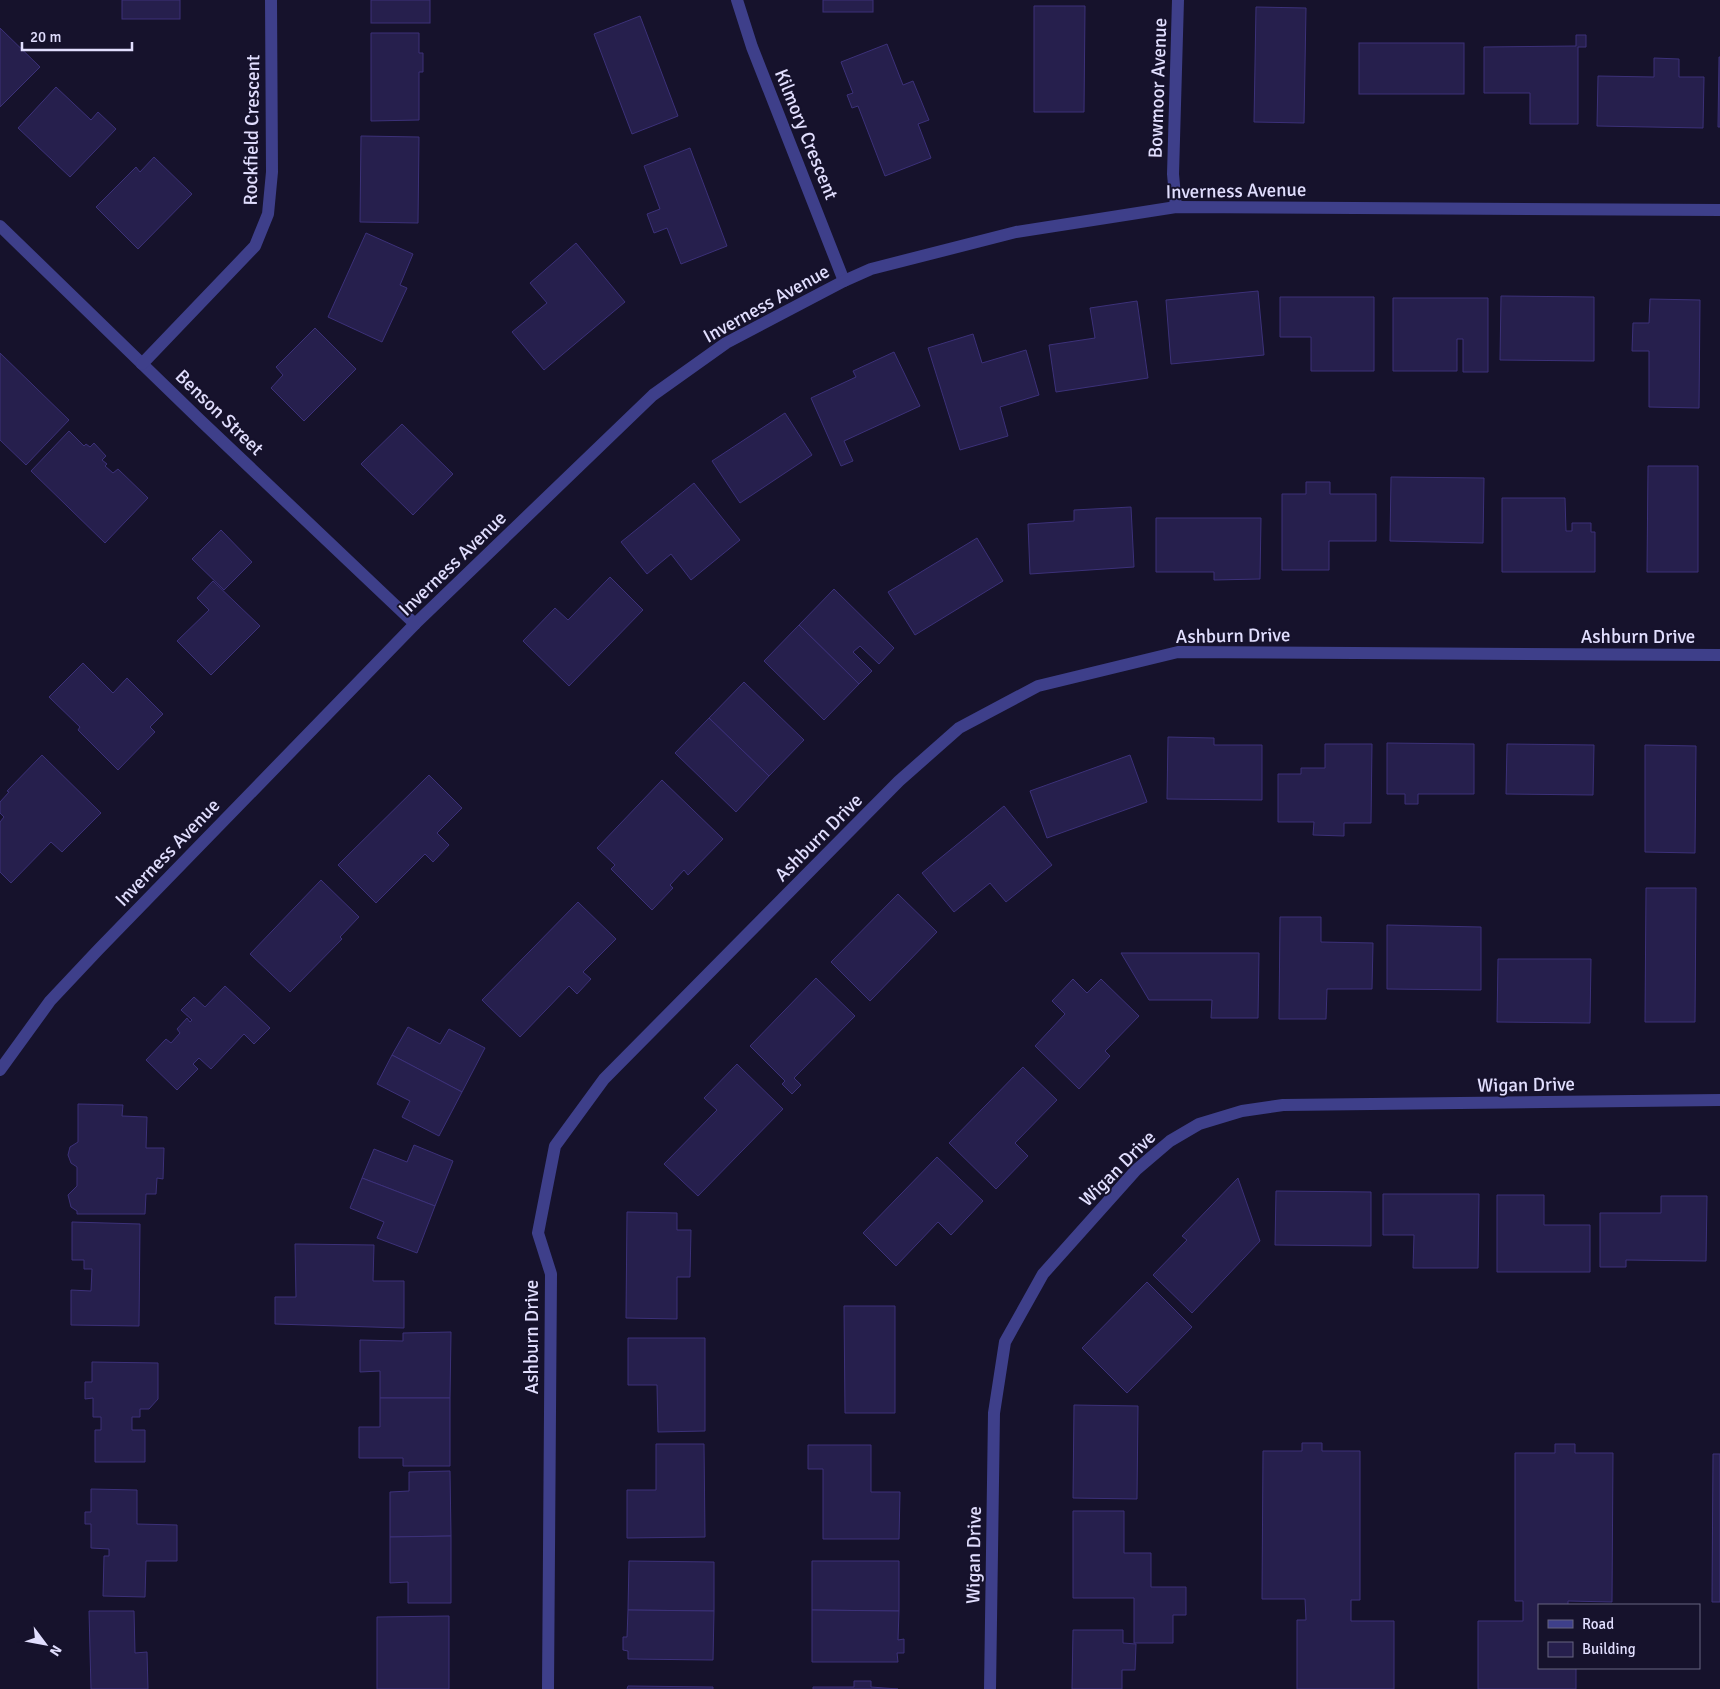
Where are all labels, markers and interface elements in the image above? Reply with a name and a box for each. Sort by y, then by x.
street label: Bowmoor Avenue [1144,17,1172,159]
scale bar [22,20,132,52]
text: 20 m [30,28,61,46]
street label: Rockfield Crescent [239,54,265,206]
street label: Kilmory Crescent [769,65,843,204]
street label: Inverness Avenue [1165,178,1307,204]
street label: Inverness Avenue [699,259,834,348]
street label: Benson Street [170,365,269,461]
street label: Inverness Avenue [394,506,512,621]
street label: Ashburn Drive [1175,623,1291,649]
street label: Ashburn Drive [1581,625,1695,649]
street label: Ashburn Drive [770,789,868,887]
street label: Inverness Avenue [110,794,225,912]
street label: Wigan Drive [1477,1072,1575,1098]
street label: Wigan Drive [1075,1126,1161,1212]
street label: Ashburn Drive [520,1280,544,1394]
street label: Wigan Drive [961,1506,987,1604]
legend [1538,1604,1700,1669]
text: Road [1582,1615,1614,1633]
north arrow [20,1619,70,1669]
text: Building [1582,1640,1636,1658]
text: N [46,1642,65,1659]

